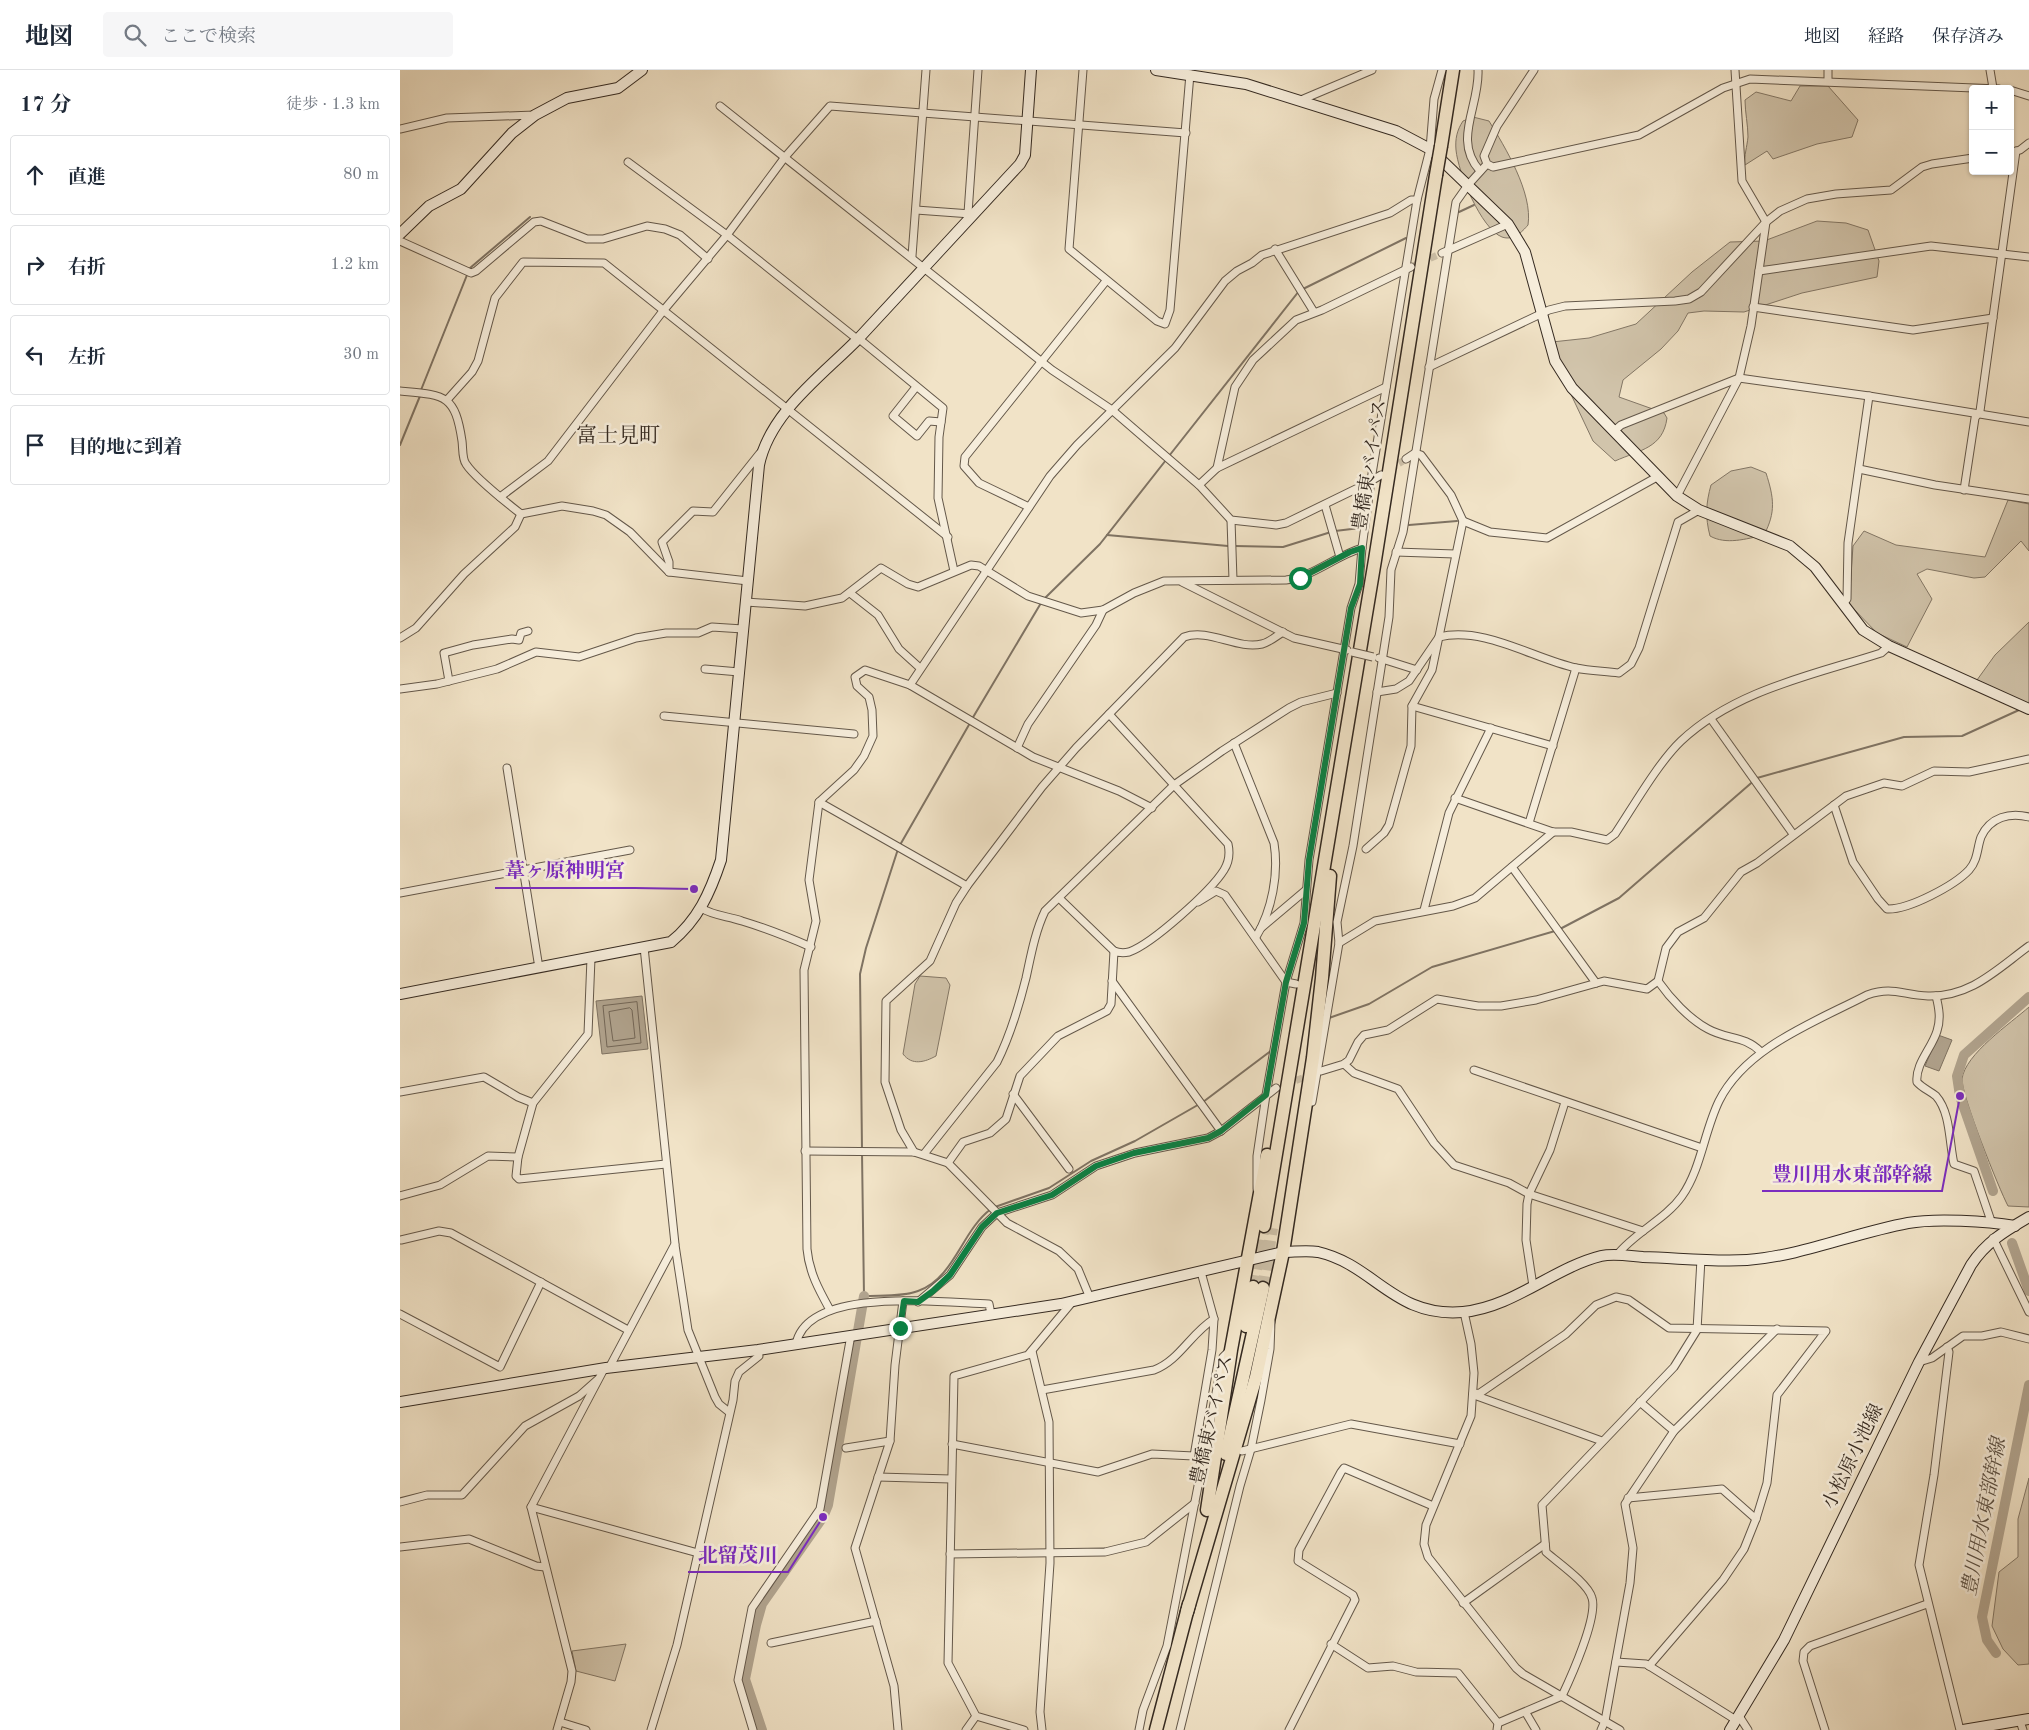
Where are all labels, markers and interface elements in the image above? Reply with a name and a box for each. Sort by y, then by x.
search box [103,12,453,57]
icon: search [121,21,149,49]
text: 地図 [25,26,73,50]
text: ここで検索 [161,28,256,47]
text: 地図 [1804,28,1840,46]
text: 経路 [1868,28,1904,46]
text: 保存済み [1932,28,2004,46]
map controls [1969,85,2014,175]
button: + [1969,85,2014,130]
text: 17 分 [20,95,71,116]
text: 徒歩 · 1.3 km [286,97,380,113]
button: − [1969,130,2014,175]
icon: ahead [21,161,49,189]
text: 80 m [343,167,379,183]
text: 直進 [68,169,106,188]
icon: right [21,251,49,279]
text: 1.2 km [330,257,379,273]
text: 右折 [68,259,106,278]
icon: left [21,341,49,369]
text: 30 m [343,347,379,363]
text: 左折 [68,349,106,368]
street label: 豊橋東バイパス [1348,398,1391,532]
district label: 富士見町 [576,424,660,447]
icon: arrive [21,431,49,459]
text: 目的地に到着 [68,439,182,458]
route start [1289,567,1312,590]
callout: 葦ヶ原神明宮 [495,853,635,888]
text: 葦ヶ原神明宮 [505,859,625,882]
callout: 豊川用水東部幹線 [1762,1156,1942,1191]
text: 豊川用水東部幹線 [1772,1164,1932,1186]
route end [889,1317,912,1340]
street label: 豊橋東バイパス [1186,1353,1237,1487]
street label: 小松原小池線 [1819,1401,1888,1512]
water label: 豊川用水東部幹線 [1958,1433,2011,1597]
callout: 北留茂川 [688,1537,788,1572]
text: 北留茂川 [698,1544,778,1567]

